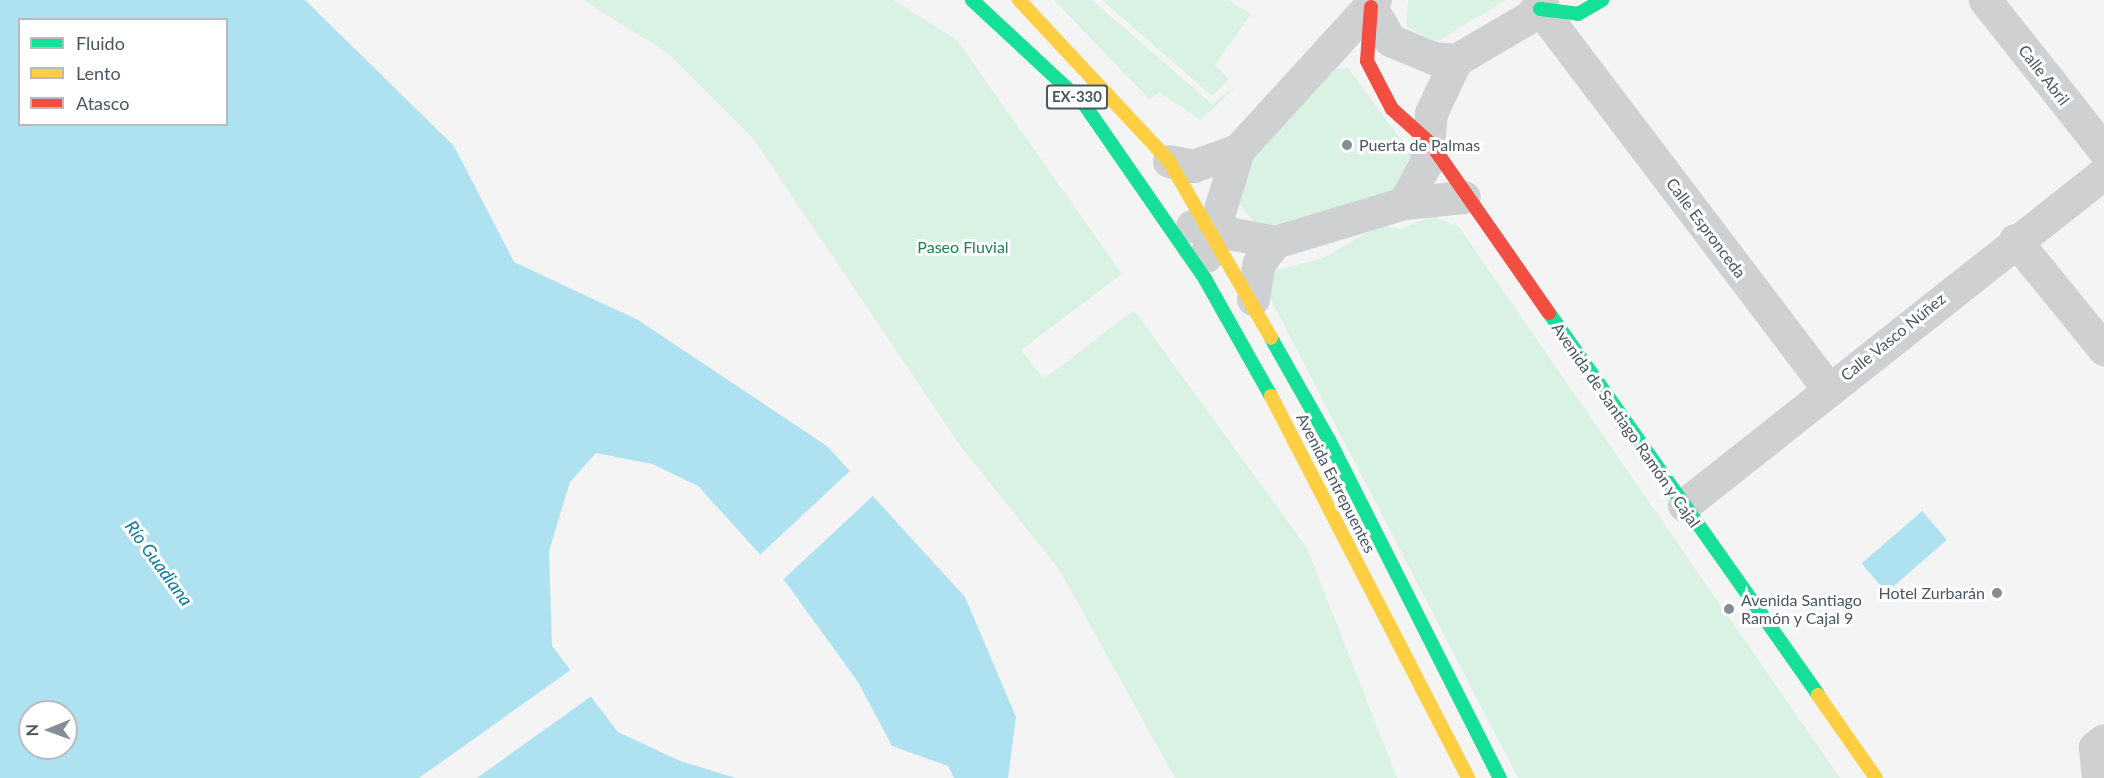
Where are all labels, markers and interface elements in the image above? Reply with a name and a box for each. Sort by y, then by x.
legend [18,18,228,126]
text: Fluido [76,32,125,54]
street label: Calle Abril [2014,41,2074,109]
text: Lento [76,62,121,84]
road number: EX-330 [1046,85,1108,109]
text: Atasco [76,92,129,114]
place label: Puerta de Palmas [1359,135,1480,155]
marker: Puerta de Palmas [1340,138,1354,152]
street label: Calle Espronceda [1662,174,1750,282]
park label: Paseo Fluvial [917,237,1009,257]
street label: Calle Vasco Núñez [1837,289,1949,385]
street label: Avenida de Santiago Ramón y Cajal [1548,319,1704,531]
street label: Avenida Entrepuentes [1292,410,1380,556]
water label: Río Guadiana [121,516,197,610]
place label: Hotel Zurbarán [1879,583,1985,603]
marker: Hotel Zurbarán [1990,586,2004,600]
place label: Avenida Santiago Ramón y Cajal 9 [1741,590,1862,628]
marker: Avenida Santiago Ramón y Cajal 9 [1722,602,1736,616]
north arrow [18,700,78,760]
text: N [22,724,41,737]

